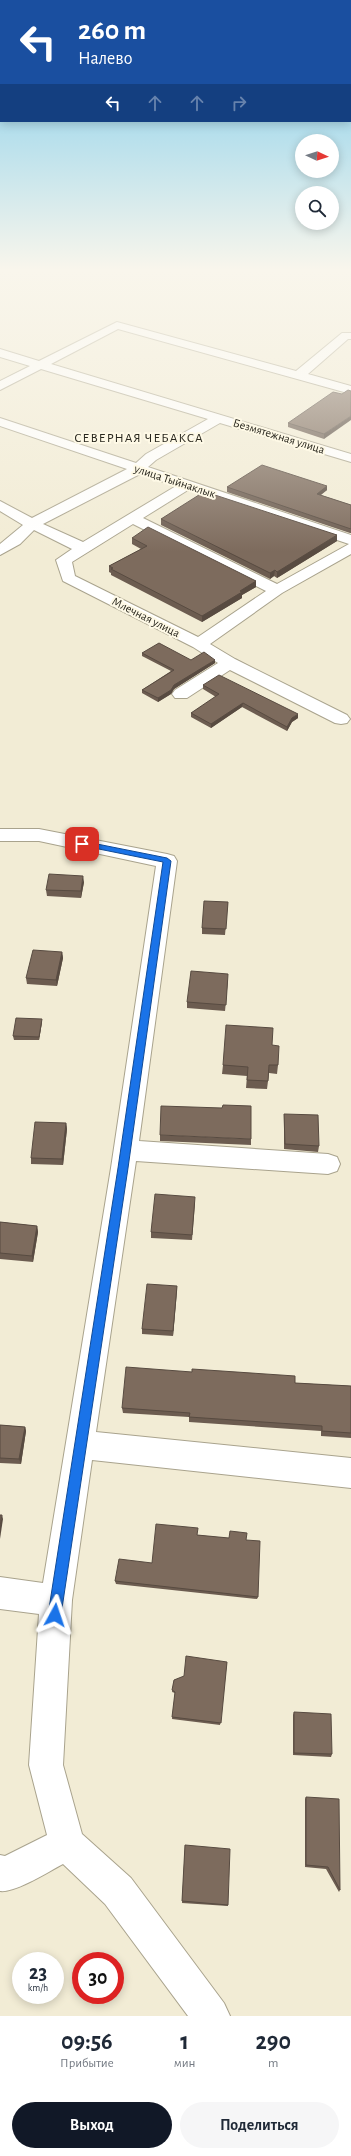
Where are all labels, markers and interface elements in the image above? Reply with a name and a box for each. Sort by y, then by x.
icon: left [12,16,64,68]
text: 260 m [78,17,146,45]
text: Налево [78,50,132,68]
icon: left [102,92,124,114]
icon: ahead [144,92,166,114]
icon: ahead [186,92,208,114]
icon: right [228,92,250,114]
north arrow [295,134,339,178]
map controls [295,134,339,230]
button: search [295,186,339,230]
street label: Безмятежная улица [231,416,327,457]
district label: СЕВЕРНАЯ ЧЕБАКСА [74,432,204,445]
street label: улица Тыйнаклык [132,462,218,501]
street label: Млечная улица [110,595,182,640]
pin [65,827,99,861]
icon: arrive [71,833,93,855]
position arrow [34,1594,76,1636]
speed limit sign: 30 [72,1952,124,2004]
text: 23 [29,1963,47,1983]
text: km/h [28,1983,48,1993]
text: 09:56 [61,2030,113,2054]
text: 1 [180,2030,189,2054]
text: 290 [255,2030,291,2054]
text: Прибытие [60,2057,114,2070]
text: мин [174,2057,195,2070]
text: m [268,2057,278,2070]
button: Выход [12,2102,172,2148]
button: Поделиться [180,2102,339,2148]

